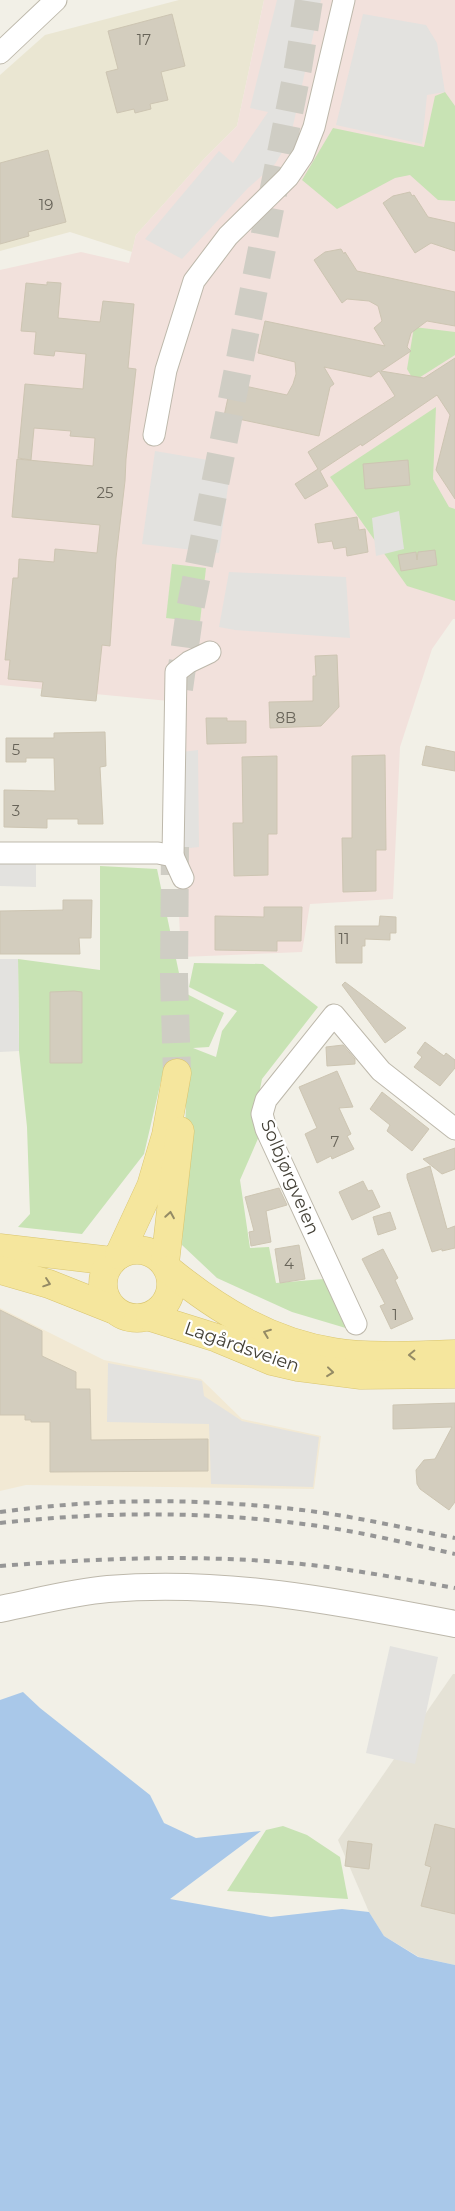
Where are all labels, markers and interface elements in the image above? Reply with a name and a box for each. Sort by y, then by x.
house number: 17 [137,30,151,49]
house number: 19 [39,195,53,214]
house number: 25 [96,483,114,502]
house number: 8B [276,708,296,727]
house number: 5 [12,740,20,759]
house number: 3 [12,801,20,820]
house number: 11 [339,929,349,948]
street label: Solbjørgveien [256,1116,324,1238]
house number: 7 [331,1132,340,1151]
one-way arrow [164,1210,174,1219]
house number: 4 [284,1254,294,1273]
one-way arrow [42,1278,51,1288]
house number: 1 [392,1305,398,1324]
street label: Lagårdsveien [182,1317,302,1377]
one-way arrow [263,1329,272,1339]
one-way arrow [408,1350,416,1360]
one-way arrow [326,1366,334,1377]

